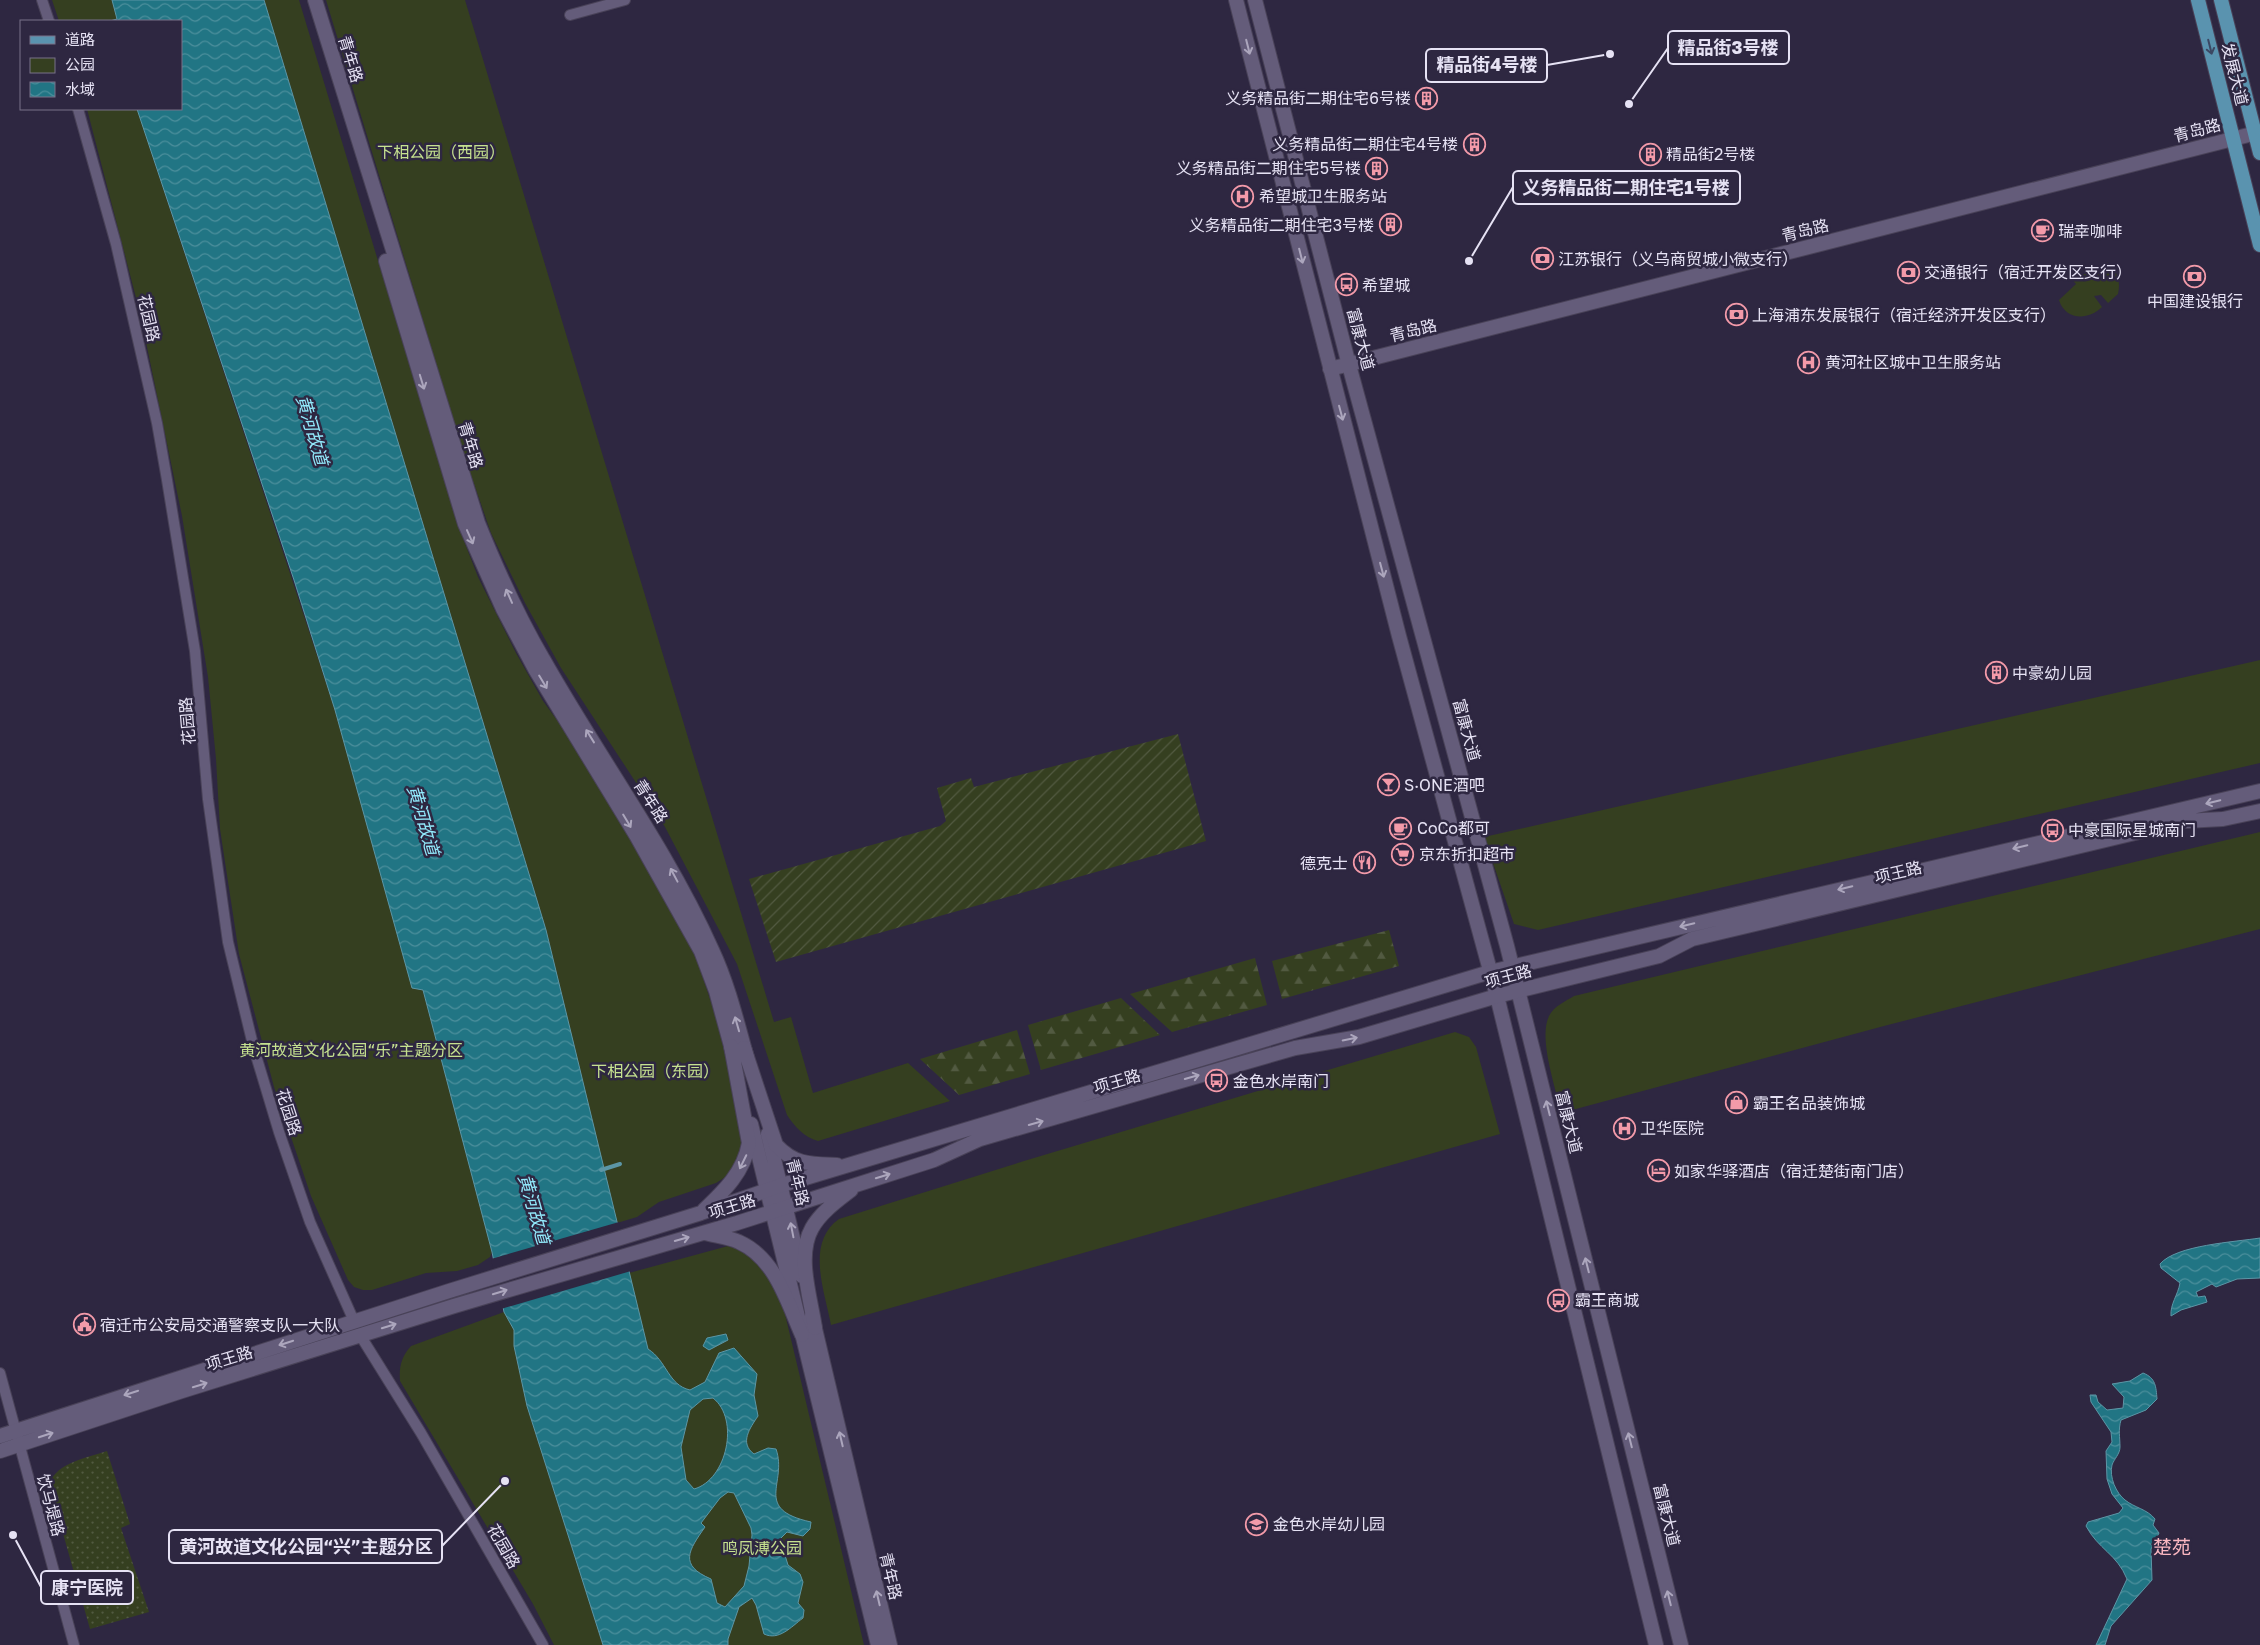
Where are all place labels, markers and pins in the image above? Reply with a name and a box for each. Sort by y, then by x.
callout: 精品街3号楼 [1668,31,1789,64]
callout: 精品街4号楼 [1426,49,1547,82]
building icon: 义务精品街二期住宅6号楼 [1415,86,1439,110]
place label: 义务精品街二期住宅6号楼 [1225,88,1411,108]
building icon: 义务精品街二期住宅4号楼 [1462,132,1486,156]
place label: 义务精品街二期住宅4号楼 [1272,134,1458,154]
building icon: 精品街2号楼 [1638,142,1662,166]
place label: 精品街2号楼 [1666,144,1755,164]
building icon: 义务精品街二期住宅5号楼 [1365,156,1389,180]
place label: 义务精品街二期住宅5号楼 [1176,158,1361,178]
callout: 义务精品街二期住宅1号楼 [1513,171,1740,204]
hospital icon: 希望城卫生服务站 [1231,184,1255,208]
place label: 希望城卫生服务站 [1259,186,1387,206]
building icon: 义务精品街二期住宅3号楼 [1378,213,1402,237]
place label: 义务精品街二期住宅3号楼 [1189,215,1374,235]
cafe icon: 瑞幸咖啡 [2030,219,2054,243]
place label: 瑞幸咖啡 [2058,221,2122,241]
bank icon: 江苏银行（义乌商贸城小微支行） [1530,247,1554,271]
place label: 江苏银行（义乌商贸城小微支行） [1558,249,1798,269]
bank icon: 交通银行（宿迁开发区支行） [1896,260,1920,284]
place label: 交通银行（宿迁开发区支行） [1924,262,2132,282]
bank icon: 中国建设银行 [2183,265,2207,289]
bus stop icon: 希望城 [1334,273,1358,297]
place label: 希望城 [1362,275,1410,295]
place label: 中国建设银行 [2147,291,2243,311]
bank icon: 上海浦东发展银行（宿迁经济开发区支行） [1724,303,1748,327]
place label: 上海浦东发展银行（宿迁经济开发区支行） [1752,305,2056,325]
hospital icon: 黄河社区城中卫生服务站 [1797,350,1821,374]
place label: 黄河社区城中卫生服务站 [1825,352,2001,372]
building icon: 中豪幼儿园 [1984,661,2008,685]
place label: 中豪幼儿园 [2012,663,2092,683]
bar icon: S·ONE酒吧 [1376,773,1400,797]
place label: S·ONE酒吧 [1404,775,1485,795]
cafe icon: CoCo都可 [1389,816,1413,840]
place label: CoCo都可 [1417,818,1490,838]
bus stop icon: 中豪国际星城南门 [2040,818,2064,842]
place label: 中豪国际星城南门 [2068,820,2196,840]
supermarket icon: 京东折扣超市 [1391,842,1415,866]
place label: 京东折扣超市 [1419,844,1515,864]
restaurant icon: 德克士 [1352,851,1376,875]
place label: 德克士 [1300,853,1348,873]
bus stop icon: 金色水岸南门 [1205,1069,1229,1093]
place label: 金色水岸南门 [1233,1071,1329,1091]
shop icon: 霸王名品装饰城 [1725,1091,1749,1115]
place label: 霸王名品装饰城 [1753,1093,1865,1113]
hospital icon: 卫华医院 [1612,1116,1636,1140]
place label: 卫华医院 [1640,1118,1704,1138]
hotel icon: 如家华驿酒店（宿迁楚街南门店） [1646,1159,1670,1183]
place label: 如家华驿酒店（宿迁楚街南门店） [1674,1161,1914,1181]
bus stop icon: 霸王商城 [1547,1288,1571,1312]
place label: 霸王商城 [1575,1290,1639,1310]
public building icon: 宿迁市公安局交通警察支队一大队 [72,1313,96,1337]
place label: 宿迁市公安局交通警察支队一大队 [100,1315,340,1335]
school or university icon: 金色水岸幼儿园 [1245,1512,1269,1536]
place label: 金色水岸幼儿园 [1273,1514,1385,1534]
callout: 黄河故道文化公园“兴”主题分区 [169,1530,442,1563]
callout: 康宁医院 [41,1571,133,1604]

